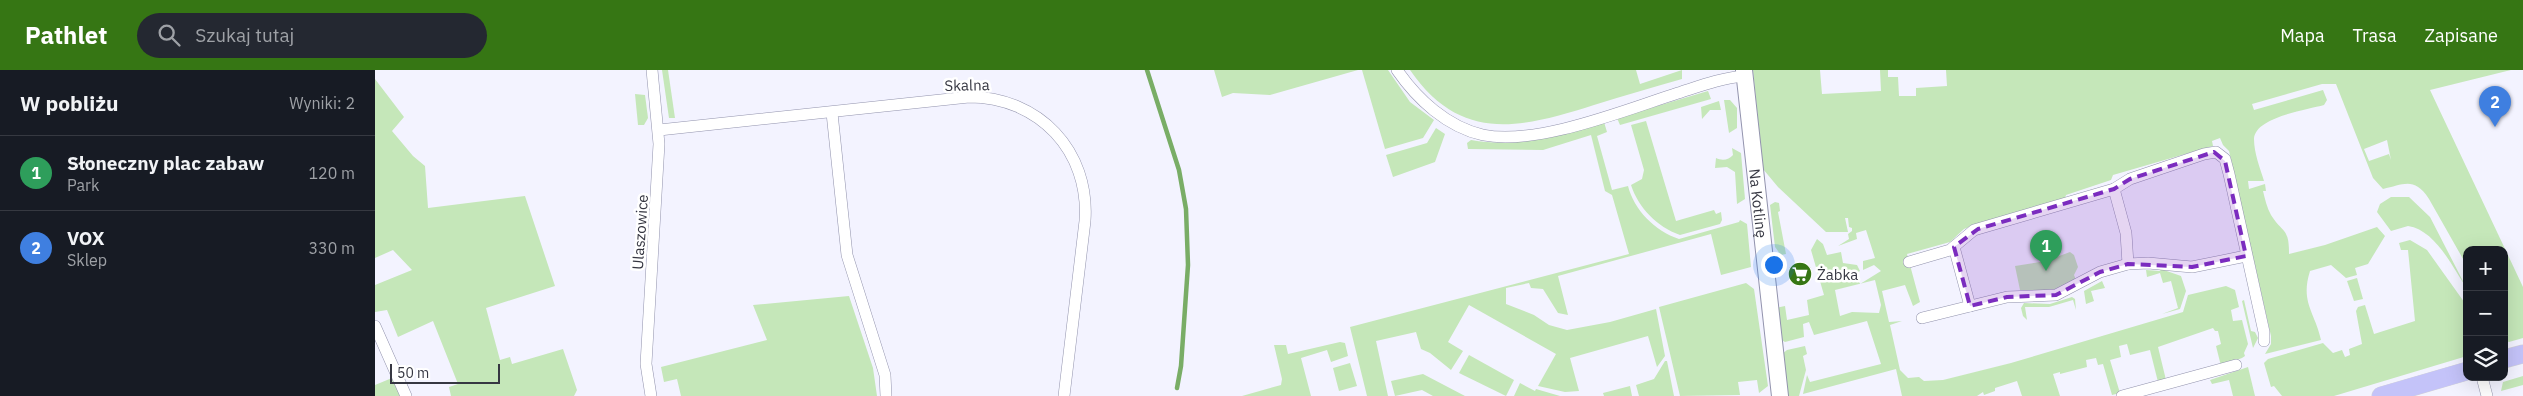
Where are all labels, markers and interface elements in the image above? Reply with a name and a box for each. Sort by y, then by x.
search box [137,13,487,58]
text: Pathlet [25,19,107,51]
icon: search [155,21,183,49]
text: Szukaj tutaj [195,23,294,47]
text: Mapa [2280,24,2325,47]
text: Trasa [2353,24,2397,47]
text: Zapisane [2425,24,2498,47]
street label: Skalna [944,75,990,95]
pin: 2 [2479,86,2511,127]
text: W pobliżu [20,89,119,117]
text: Wyniki: 2 [289,93,355,113]
text: Słoneczny plac zabaw [67,151,264,175]
text: 1 [31,163,41,183]
text: 120 m [308,163,355,183]
street label: Na Kotlinę [1745,168,1772,239]
text: Park [67,175,99,195]
street label: Ulaszowice [628,194,652,270]
text: VOX [67,226,105,250]
pin: 1 [2030,230,2062,271]
text: 2 [31,238,41,258]
text: 330 m [308,238,355,258]
map controls [2463,246,2508,381]
button: + [2463,246,2508,291]
text: Sklep [67,250,107,270]
your location [1761,252,1787,278]
supermarket icon: Żabka [1787,261,1813,287]
place label: Żabka [1817,265,1858,284]
button: − [2463,291,2508,336]
button: layers [2463,336,2508,381]
scale bar [390,361,500,384]
text: 50 m [397,364,429,382]

